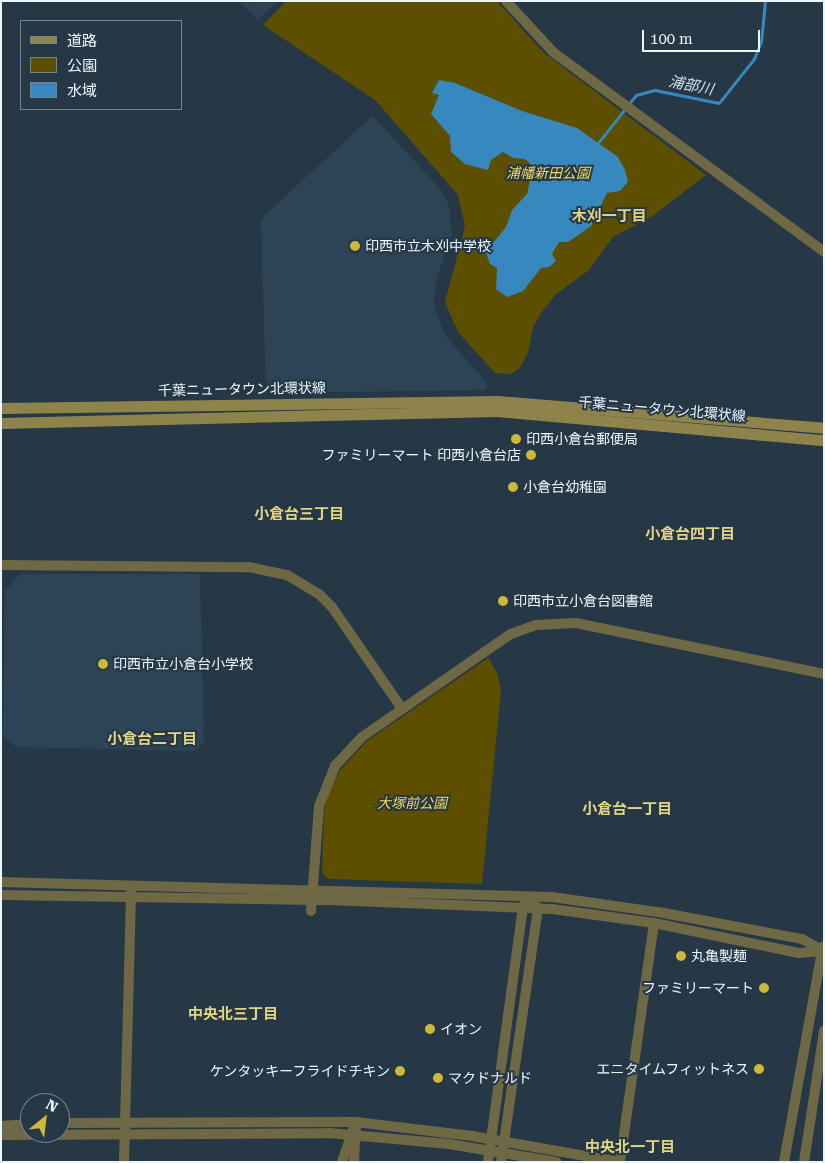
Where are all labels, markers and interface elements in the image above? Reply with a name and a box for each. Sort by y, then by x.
legend [20,20,182,110]
scale bar [645,20,762,52]
text: 100 m [650,30,693,48]
text: 道路 [67,32,97,50]
text: 公園 [67,57,97,75]
water label: 浦部川 [667,73,715,99]
text: 水域 [67,82,97,100]
park label: 浦幡新田公園 [506,165,590,181]
district label: 木刈一丁目 [572,208,646,226]
place label: 印西市立木刈中学校 [365,238,491,254]
marker: 印西市立木刈中学校 [349,240,361,252]
street label: 千葉ニュータウン北環状線 [158,379,326,399]
street label: 千葉ニュータウン北環状線 [578,393,746,425]
place label: 印西小倉台郵便局 [526,431,638,447]
marker: 印西小倉台郵便局 [510,433,522,445]
place label: ファミリーマート 印西小倉台店 [321,447,521,463]
marker: ファミリーマート 印西小倉台店 [525,449,537,461]
place label: 小倉台幼稚園 [523,479,607,495]
marker: 小倉台幼稚園 [507,481,519,493]
district label: 小倉台三丁目 [254,506,344,524]
district label: 小倉台四丁目 [645,526,735,544]
place label: 印西市立小倉台図書館 [513,593,653,609]
marker: 印西市立小倉台図書館 [497,595,509,607]
place label: 印西市立小倉台小学校 [113,656,253,672]
marker: 印西市立小倉台小学校 [97,658,109,670]
district label: 小倉台二丁目 [107,731,197,749]
park label: 大塚前公園 [377,795,447,811]
district label: 小倉台一丁目 [582,801,672,819]
place label: 丸亀製麺 [691,948,747,964]
marker: 丸亀製麺 [675,950,687,962]
place label: ファミリーマート [642,980,754,996]
marker: ファミリーマート [758,982,770,994]
district label: 中央北三丁目 [188,1006,278,1024]
place label: イオン [440,1021,482,1037]
marker: イオン [424,1023,436,1035]
place label: エニタイムフィットネス [595,1061,749,1077]
place label: ケンタッキーフライドチキン [208,1063,390,1079]
marker: エニタイムフィットネス [753,1063,765,1075]
marker: ケンタッキーフライドチキン [394,1065,406,1077]
place label: マクドナルド [448,1070,532,1086]
marker: マクドナルド [432,1072,444,1084]
north arrow [20,1093,70,1143]
text: N [43,1096,60,1115]
district label: 中央北一丁目 [585,1139,675,1157]

